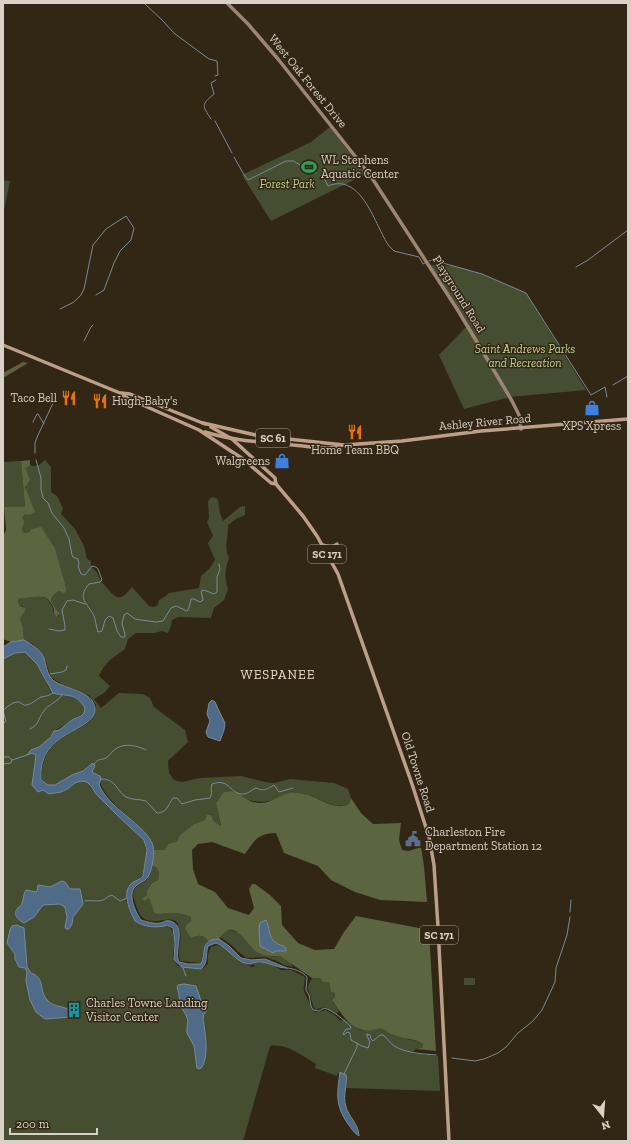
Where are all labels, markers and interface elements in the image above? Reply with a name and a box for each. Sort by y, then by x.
street label: West Oak Forest Drive [266,31,350,131]
place label: WL Stephens Aquatic Center [321,153,399,181]
sports icon: WL Stephens Aquatic Center [300,158,318,176]
park label: Forest Park [259,177,315,191]
street label: Playground Road [430,253,488,335]
park label: Saint Andrews Parks and Recreation [475,342,575,370]
restaurant icon: Taco Bell [60,389,78,407]
place label: Taco Bell [10,391,57,405]
restaurant icon: Hugh-Baby's [91,392,109,410]
place label: Hugh-Baby's [112,394,178,408]
shop icon: XPS Xpress [583,399,601,417]
street label: Ashley River Road [438,411,532,433]
place label: XPS Xpress [563,419,621,433]
restaurant icon: Home Team BBQ [346,423,364,441]
road number: SC 61 [256,429,290,447]
place label: Home Team BBQ [311,443,399,457]
shop icon: Walgreens [273,452,291,470]
place label: Walgreens [215,454,270,468]
road number: SC 171 [308,545,346,563]
district label: WESPANEE [241,667,315,682]
street label: Old Towne Road [398,730,438,814]
place label: Charleston Fire Department Station 12 [425,825,542,853]
public building icon: Charleston Fire Department Station 12 [404,830,422,848]
road number: SC 171 [420,926,458,944]
place label: Charles Towne Landing Visitor Center [85,996,208,1024]
building icon: Charles Towne Landing Visitor Center [65,1001,83,1019]
north arrow [583,1096,623,1136]
scale bar [10,1110,97,1136]
text: 200 m [16,1117,50,1131]
text: N [599,1118,612,1133]

